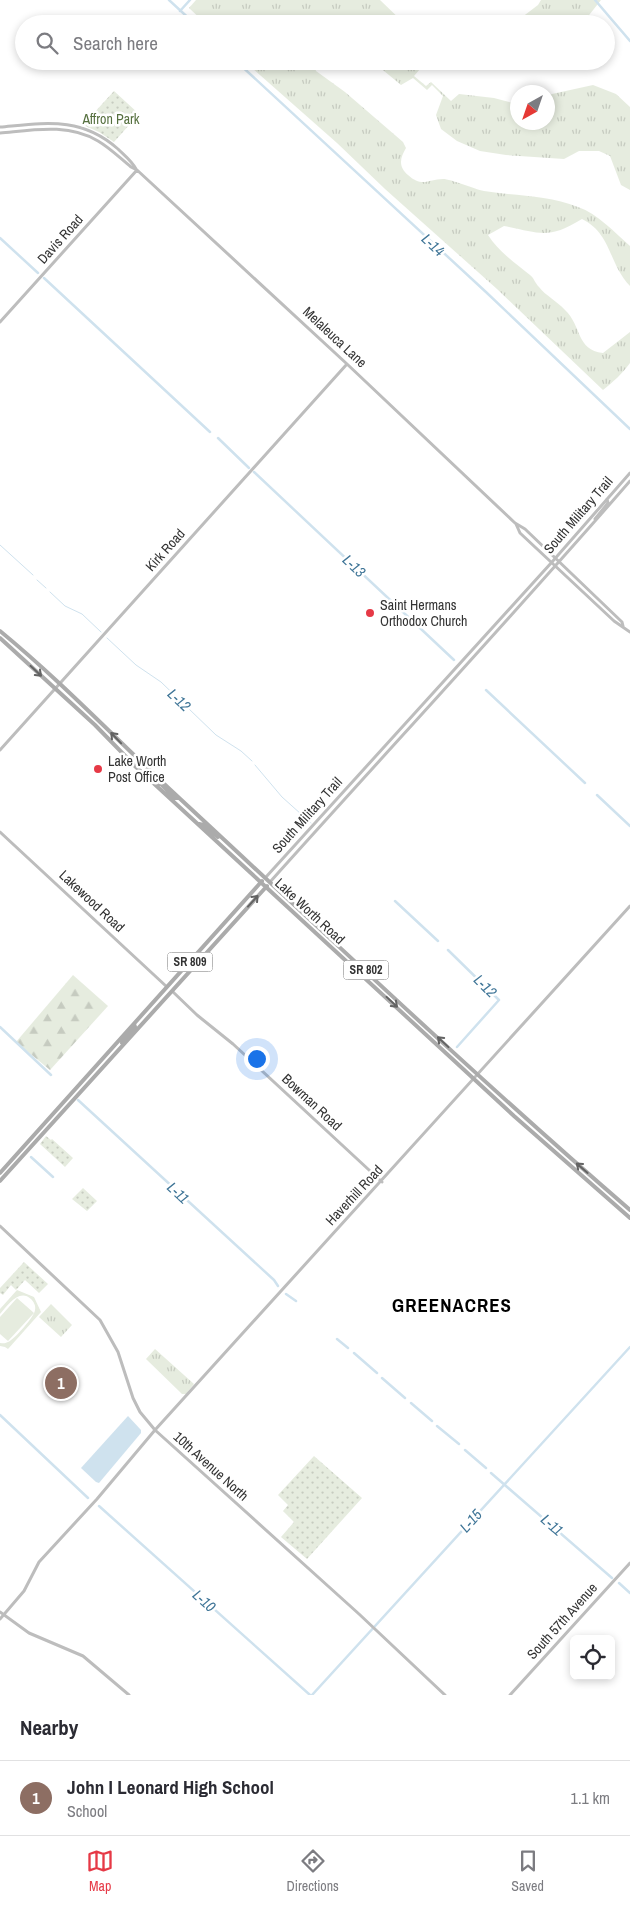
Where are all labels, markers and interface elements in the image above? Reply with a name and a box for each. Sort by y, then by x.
search box [15,15,615,70]
icon: search [33,29,61,57]
text: Search here [73,30,158,56]
north arrow [510,85,555,130]
park label: Affron Park [81,110,140,128]
street label: Davis Road [33,211,87,267]
water label: L-14 [417,229,450,261]
street label: Melaleuca Lane [299,303,371,371]
street label: South Military Trail [540,473,616,557]
street label: Kirk Road [141,525,189,575]
water label: L-13 [338,550,371,582]
place label: Saint Hermans Orthodox Church [380,596,467,630]
marker: Saint Hermans Orthodox Church [364,607,376,619]
one-way arrow [30,665,43,677]
water label: L-12 [163,684,196,716]
one-way arrow [110,732,122,744]
place label: Lake Worth Post Office [108,752,167,786]
marker: Lake Worth Post Office [92,763,104,775]
street label: South Military Trail [268,773,346,857]
street label: Lakewood Road [56,866,128,936]
street label: Lake Worth Road [271,874,349,948]
one-way arrow [247,895,259,907]
road number: SR 809 [168,952,212,972]
road number: SR 802 [344,960,388,980]
water label: L-12 [469,970,502,1002]
one-way arrow [386,996,398,1008]
one-way arrow [436,1036,449,1048]
your location [244,1046,270,1072]
street label: Bowman Road [278,1070,346,1134]
street label: Haverhill Road [322,1161,386,1229]
one-way arrow [575,1162,588,1174]
water label: L-11 [163,1177,194,1208]
district label: GREENACRES [392,1292,512,1318]
pin: 1 [45,1364,77,1402]
street label: 10th Avenue North [170,1428,252,1504]
water label: L-15 [455,1504,487,1537]
water label: L-11 [537,1509,568,1540]
street label: South 57th Avenue [523,1579,601,1663]
water label: L-10 [188,1585,221,1617]
map controls [570,1635,615,1680]
button: locate [570,1635,615,1680]
text: Nearby [20,1713,78,1742]
text: John I Leonard High School [67,1774,274,1800]
text: 1 [32,1787,40,1809]
text: 1.1 km [571,1787,610,1809]
text: School [67,1800,107,1822]
tab: Map [86,1847,114,1895]
tab: Directions [287,1847,339,1895]
tab: Saved [511,1847,544,1895]

